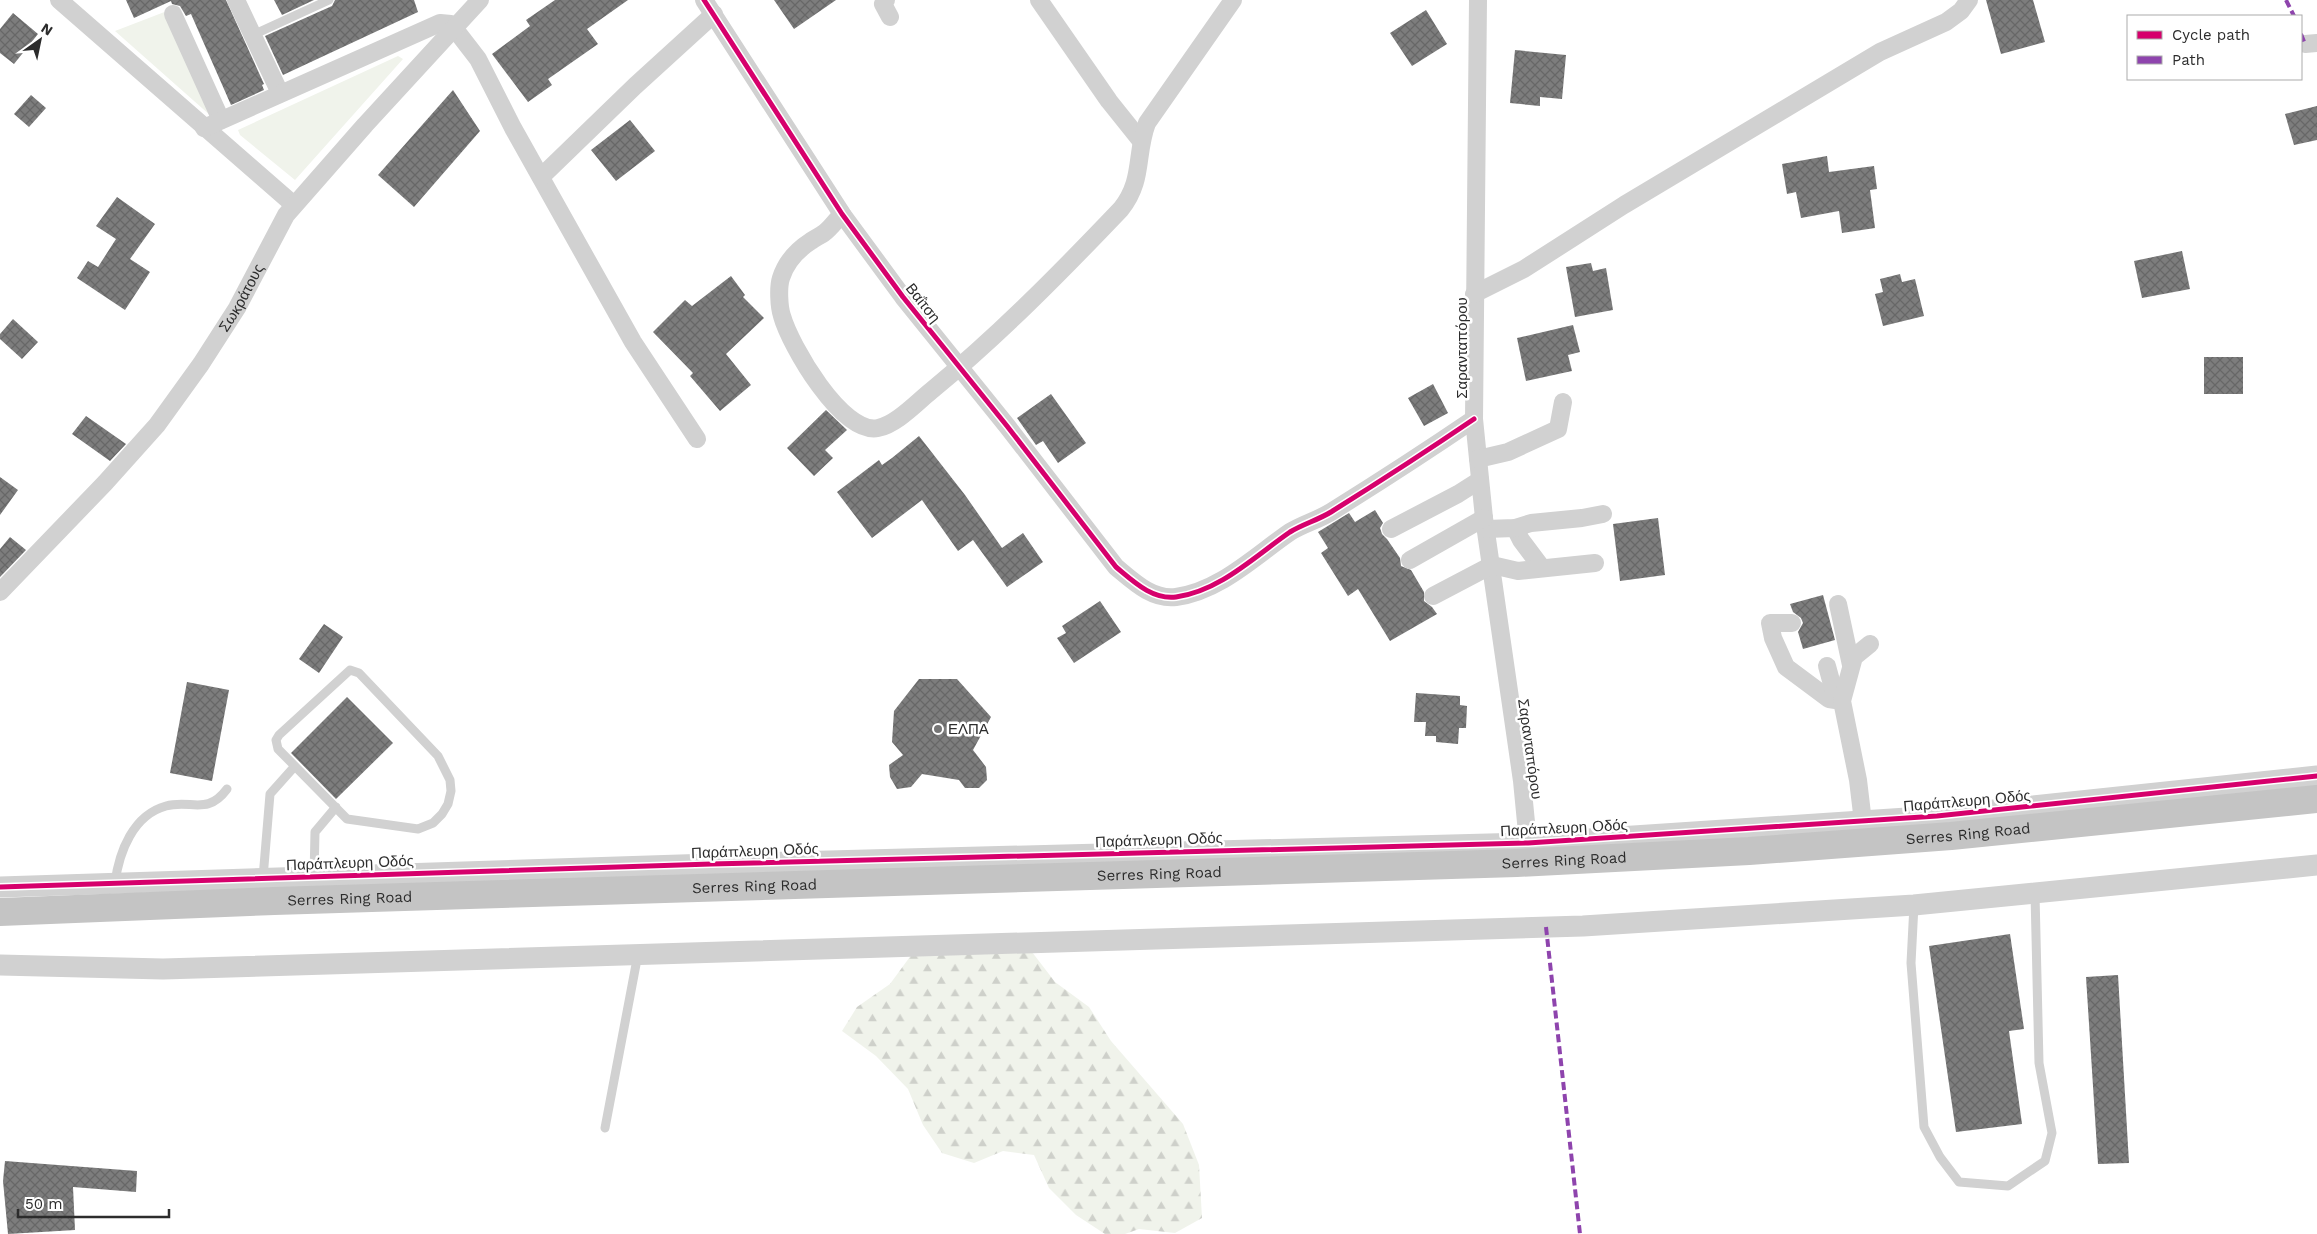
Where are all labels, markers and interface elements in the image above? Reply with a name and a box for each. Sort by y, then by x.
north arrow [15,15,65,65]
legend [2127,15,2302,80]
text: N [38,20,56,39]
text: Cycle path [2172,26,2250,44]
text: Path [2172,51,2205,69]
street label: Σωκράτους [215,261,268,335]
street label: Βαΐτση [902,280,944,326]
street label: Σαρανταπόρου [1453,297,1471,399]
street label: Σαρανταπόρου [1514,697,1546,801]
place label: ΕΛΠΑ [948,720,989,738]
marker: ΕΛΠΑ [932,723,944,735]
street label: Παράπλευρη Οδός [1903,786,2031,816]
street label: Παράπλευρη Οδός [1500,816,1628,840]
street label: Serres Ring Road [1905,819,2031,848]
street label: Παράπλευρη Οδός [1095,829,1223,851]
street label: Παράπλευρη Οδός [691,840,819,862]
street label: Serres Ring Road [1501,848,1627,872]
street label: Παράπλευρη Οδός [286,852,414,874]
street label: Serres Ring Road [1097,863,1222,885]
street label: Serres Ring Road [692,875,817,897]
street label: Serres Ring Road [287,888,412,910]
scale bar [18,1186,169,1218]
text: 50 m [25,1195,62,1213]

